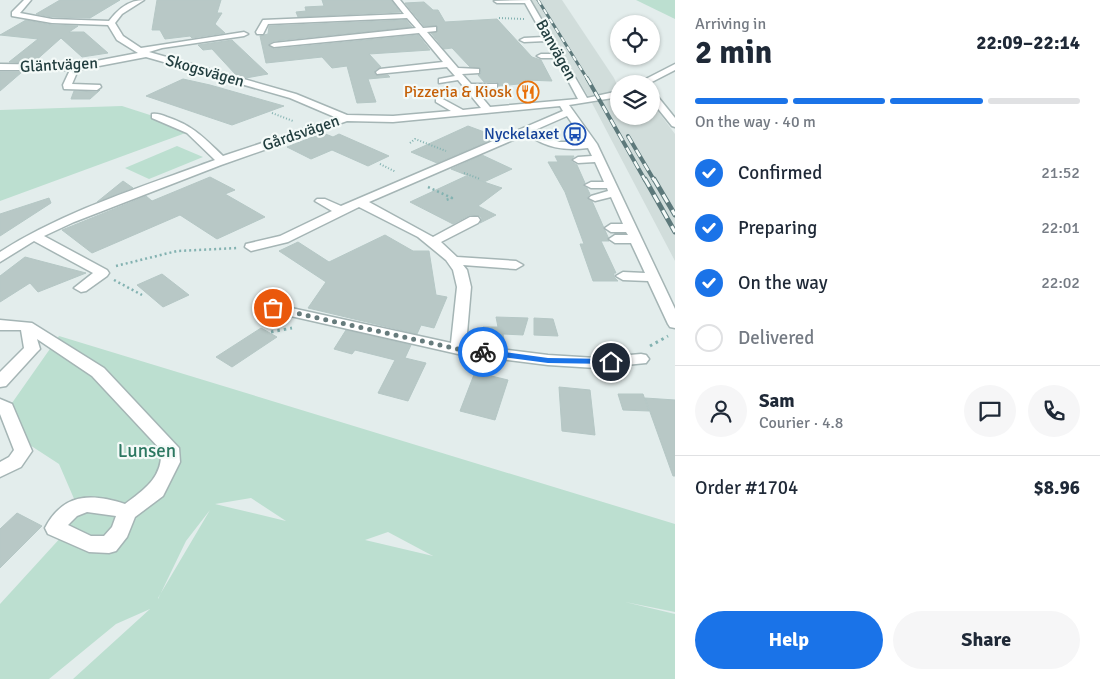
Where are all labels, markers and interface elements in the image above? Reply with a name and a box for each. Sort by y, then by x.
text: Arriving in [695,14,766,34]
map controls [610,15,660,125]
button: locate [610,15,660,65]
street label: Banvägen [531,16,581,84]
text: 22:09–22:14 [976,31,1080,55]
text: 2 min [695,33,772,72]
street label: Skogsvägen [163,50,247,92]
street label: Gläntvägen [19,53,99,77]
button: layers [610,75,660,125]
restaurant icon: Pizzeria & Kiosk [516,80,540,104]
place label: Pizzeria & Kiosk [404,82,512,102]
street label: Gårdsvägen [260,111,342,155]
text: On the way · 40 m [695,112,816,132]
bus stop icon: Nyckelaxet [563,122,587,146]
place label: Nyckelaxet [484,124,559,144]
icon: check [695,159,723,187]
text: Confirmed [738,161,822,185]
text: 21:52 [1041,163,1080,183]
icon: check [695,214,723,242]
text: Preparing [738,216,817,240]
text: 22:01 [1041,218,1080,238]
icon: check [695,269,723,297]
text: On the way [738,271,828,295]
text: 22:02 [1041,273,1080,293]
pin [252,287,294,329]
icon: bag [259,294,287,322]
text: Delivered [738,326,814,350]
courier [458,327,508,377]
icon: bike [469,338,497,366]
pin [590,341,632,383]
icon: home [597,348,625,376]
button: person [695,385,747,437]
button: chat [964,385,1016,437]
button: phone [1028,385,1080,437]
text: Sam [759,389,795,413]
text: Courier · 4.8 [759,413,843,433]
park label: Lunsen [118,439,176,463]
text: Order #1704 [695,476,798,500]
text: $8.96 [1034,476,1080,500]
button: Help [695,611,883,669]
button: Share [893,611,1080,669]

